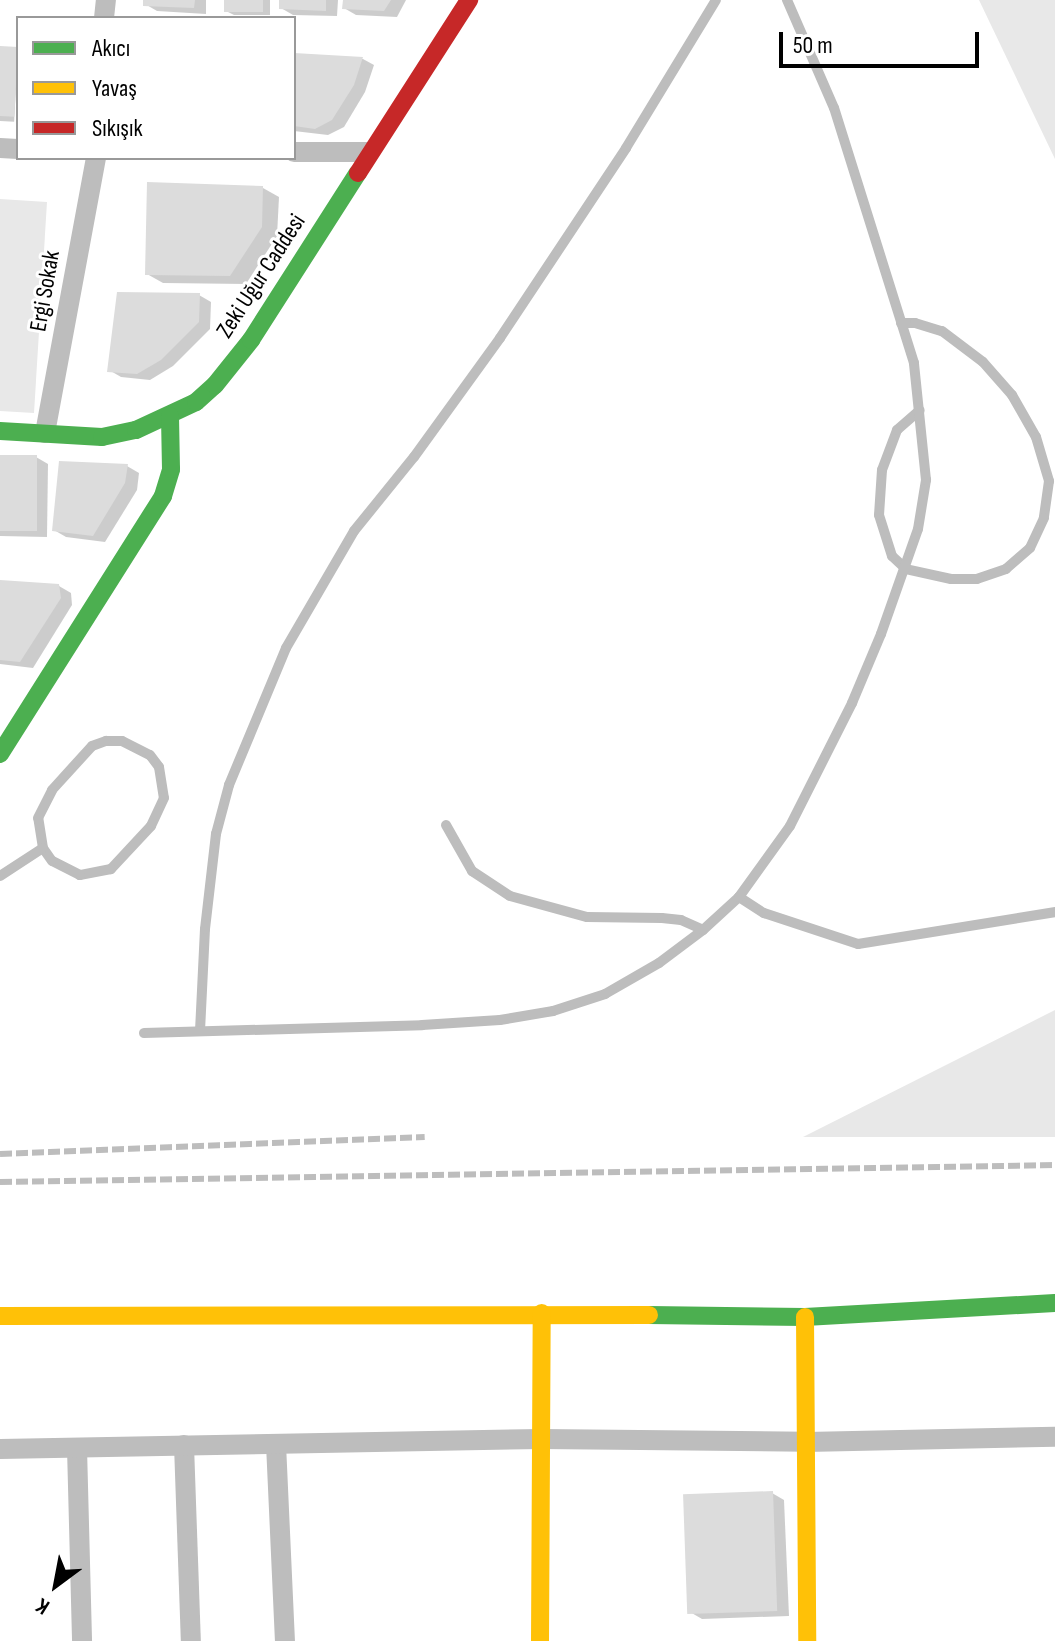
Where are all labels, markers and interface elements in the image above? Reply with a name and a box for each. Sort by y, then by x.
legend [16,16,296,160]
scale bar [783,16,983,66]
text: 50 m [793,31,833,60]
text: Akıcı [92,34,130,63]
text: Yavaş [92,74,137,103]
text: Sıkışık [92,114,143,143]
street label: Zeki Uğur Caddesi [210,209,312,343]
street label: Ergi Sokak [24,248,66,334]
north arrow [16,1545,96,1625]
text: K [31,1591,55,1620]

